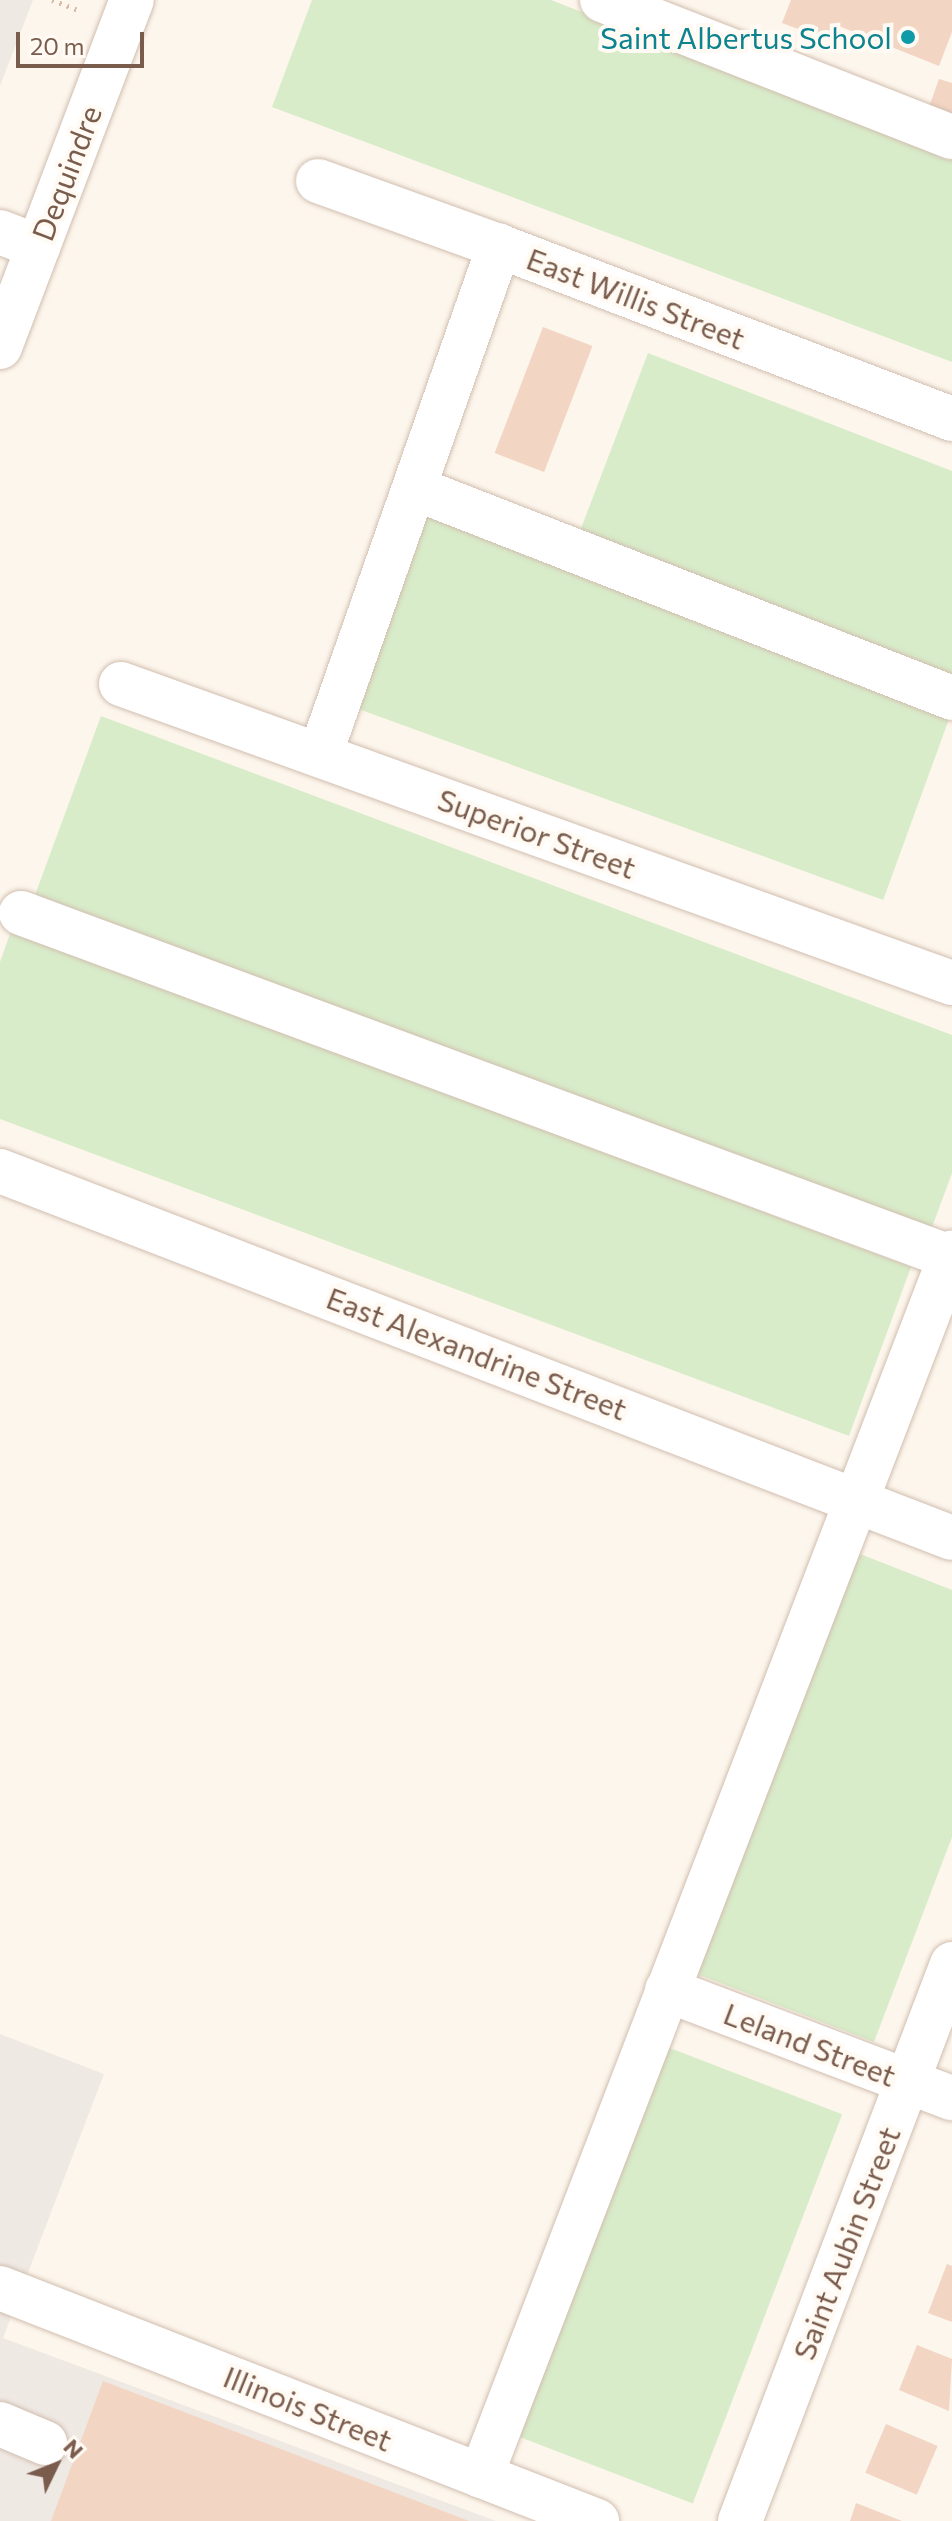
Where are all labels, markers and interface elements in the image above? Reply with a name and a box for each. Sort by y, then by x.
scale bar [20,16,148,66]
place label: Saint Albertus School [600,19,892,55]
marker: Saint Albertus School [899,28,917,46]
text: 20 m [30,31,84,60]
street label: Dequindre [24,100,108,246]
street label: East Willis Street [522,240,750,356]
street label: Superior Street [433,781,641,885]
street label: East Alexandrine Street [322,1279,632,1427]
street label: Leland Street [719,1995,901,2093]
street label: Saint Aubin Street [785,2121,907,2365]
street label: Illinois Street [219,2358,397,2458]
north arrow [16,2425,96,2505]
text: N [58,2433,89,2464]

